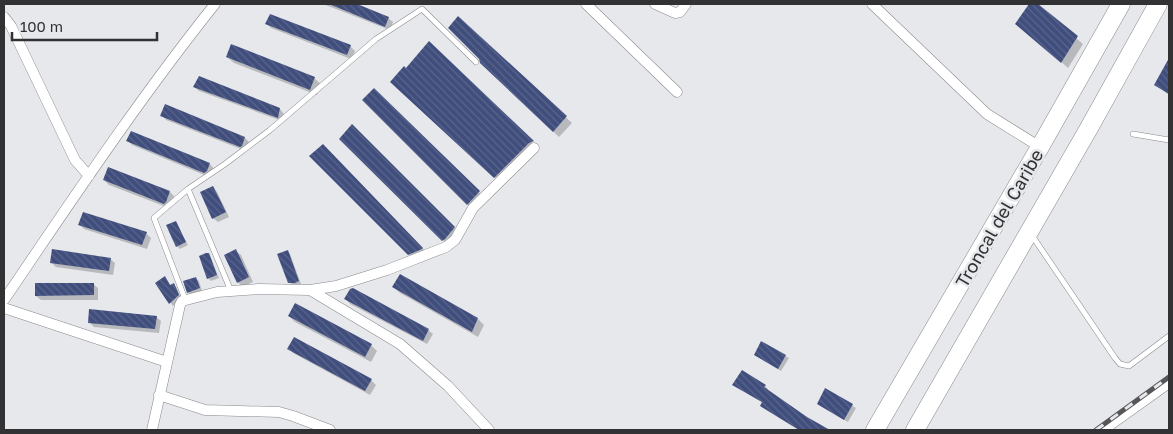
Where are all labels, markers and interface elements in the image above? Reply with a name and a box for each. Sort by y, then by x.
scale bar [12,10,158,42]
text: 100 m [20,17,63,35]
street label: Troncal del Caribe [950,145,1048,291]

